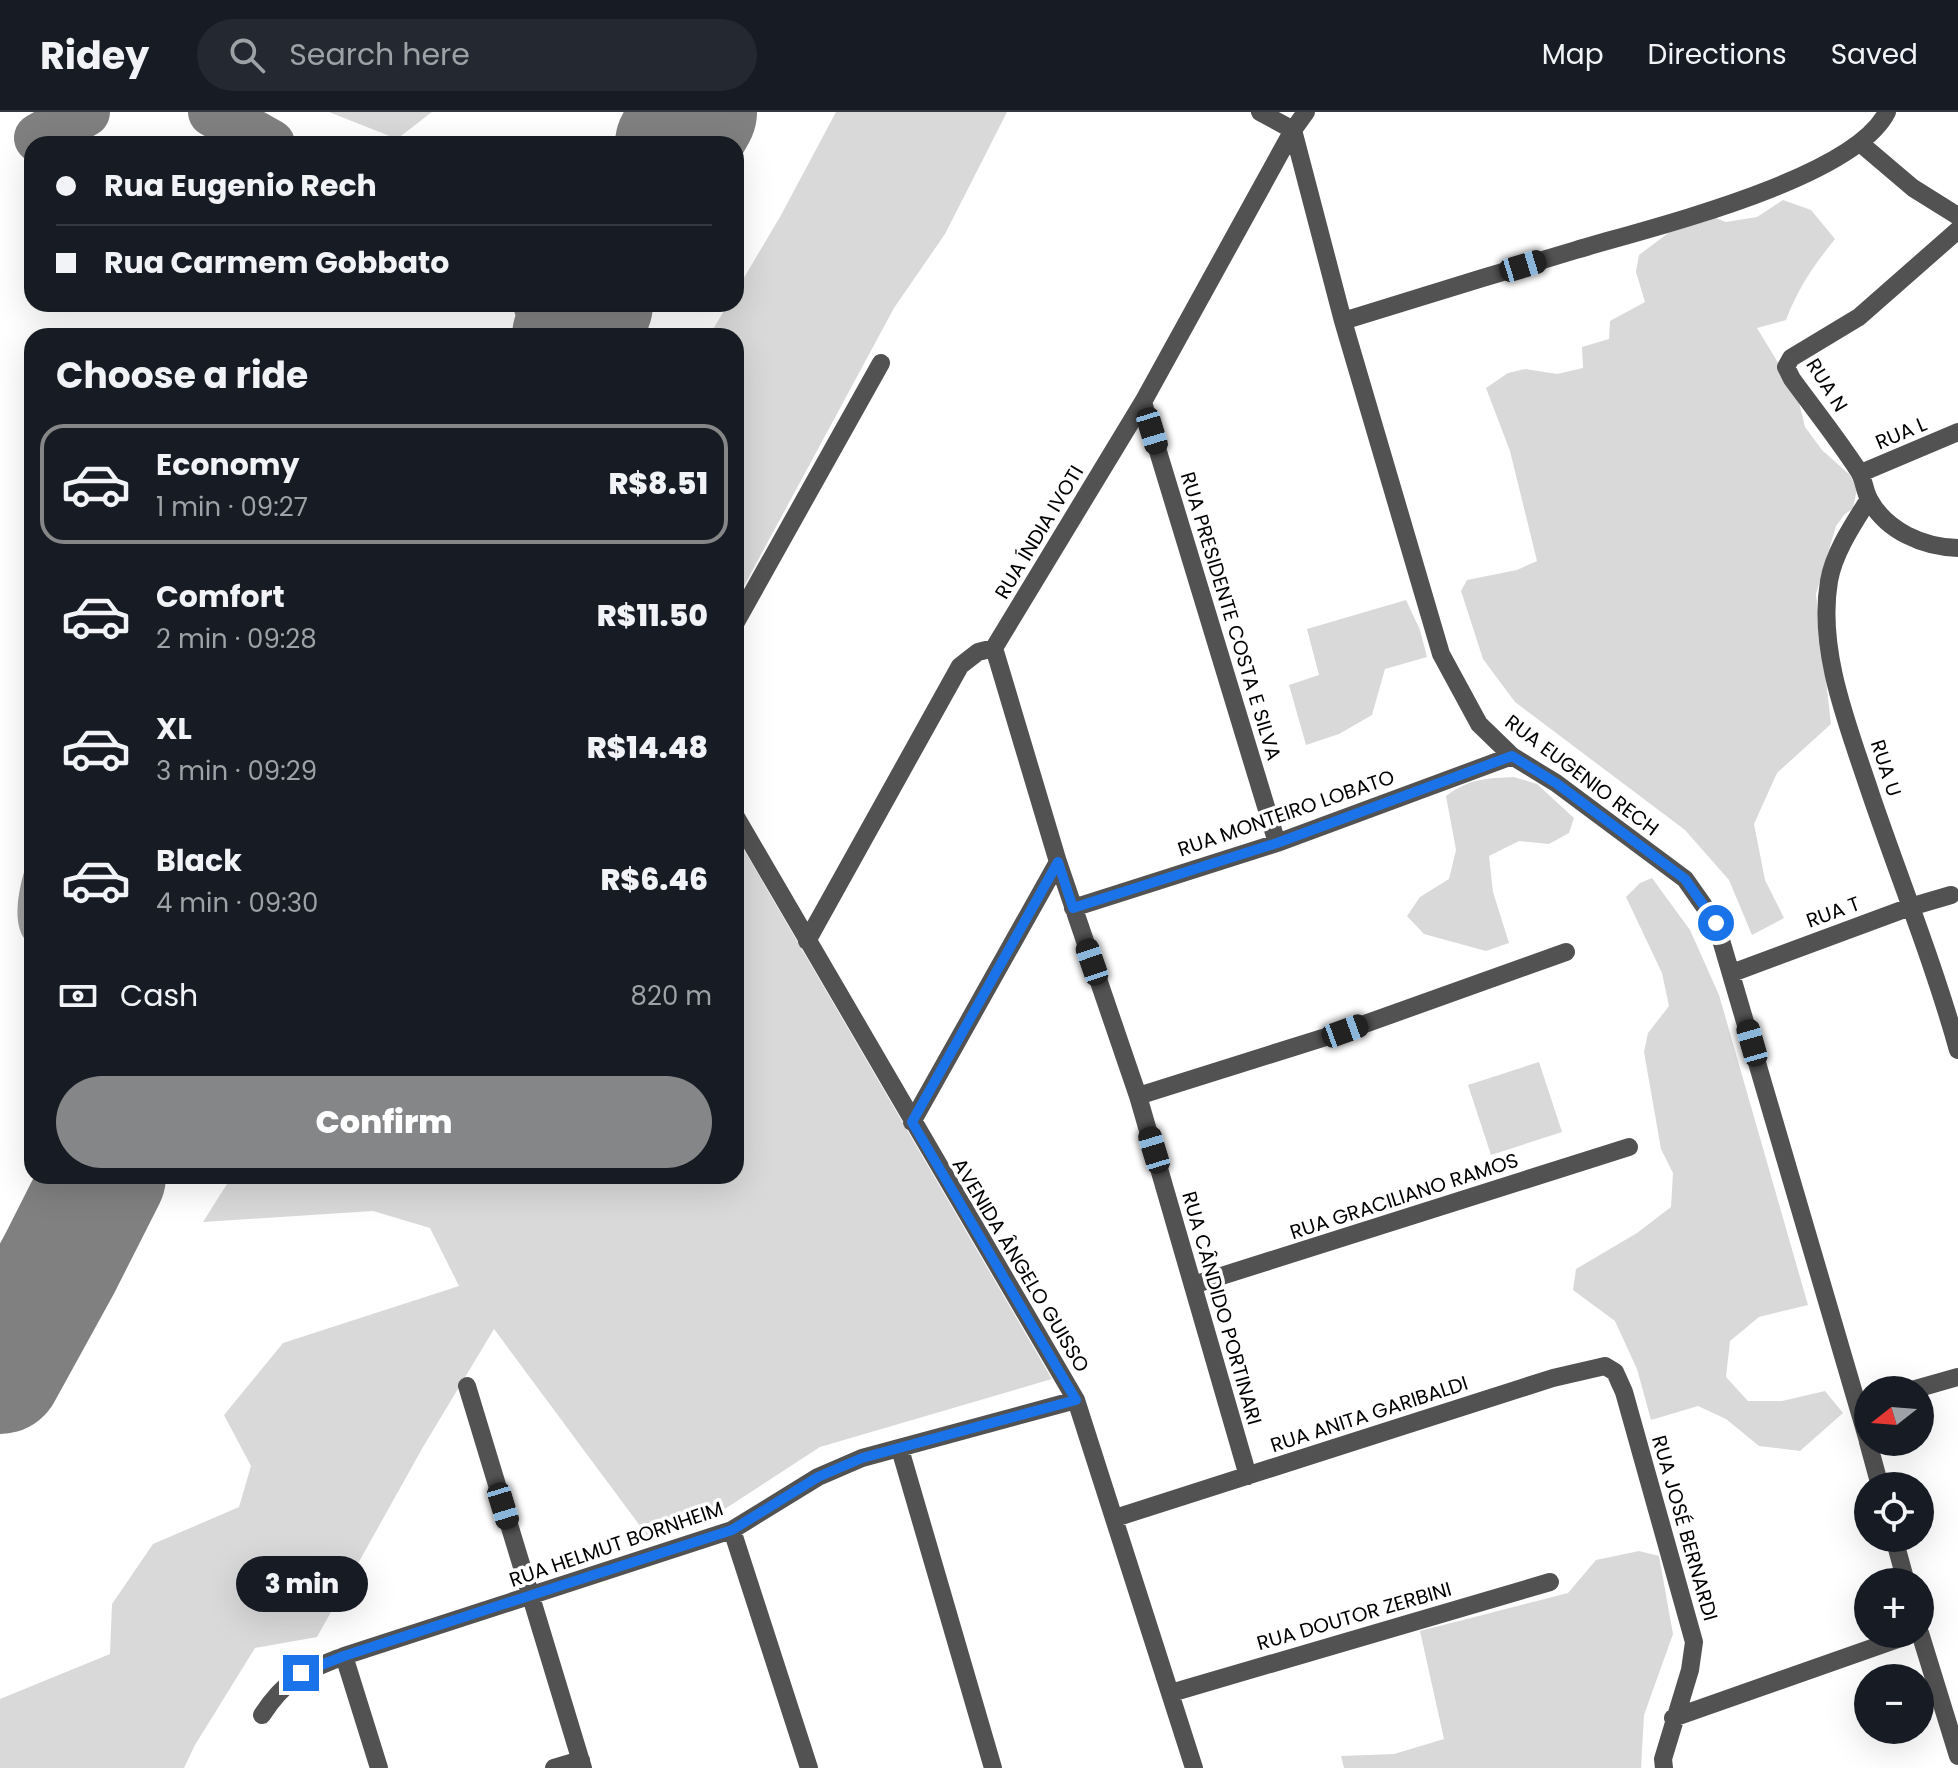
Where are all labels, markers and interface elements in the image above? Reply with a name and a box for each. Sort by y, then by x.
search box [197,19,757,91]
text: Ridey [40,29,149,82]
icon: search [225,33,269,77]
text: Search here [289,33,470,76]
text: Map [1542,35,1604,74]
text: Directions [1648,35,1787,74]
text: Saved [1831,35,1918,74]
text: Rua Eugenio Rech [104,164,377,207]
text: Rua Carmem Gobbato [104,241,449,284]
car [1497,248,1549,284]
text: Choose a ride [56,350,308,401]
street label: RUA N [1800,353,1854,417]
car [1134,405,1170,457]
street label: RUA L [1871,410,1931,456]
text: Economy [156,443,300,486]
icon: car [60,448,132,520]
street label: RUA ÍNDIA IVOTI [988,460,1090,604]
text: R$8.51 [608,462,708,505]
street label: RUA PRESIDENTE COSTA E SILVA [1174,468,1288,764]
text: 1 min · 09:27 [156,489,308,525]
text: Comfort [156,575,285,618]
icon: car [60,580,132,652]
text: R$11.50 [597,594,708,637]
text: 2 min · 09:28 [156,621,317,657]
text: XL [156,707,192,750]
street label: RUA EUGENIO RECH [1499,708,1665,842]
icon: car [60,712,132,784]
text: R$14.48 [587,726,708,769]
street label: RUA U [1864,736,1908,800]
text: 3 min · 09:29 [156,753,317,789]
street label: RUA MONTEIRO LOBATO [1174,763,1398,863]
text: Black [156,839,242,882]
icon: car [60,844,132,916]
text: R$6.46 [600,858,708,901]
text: 4 min · 09:30 [156,885,318,921]
street label: RUA T [1802,889,1864,935]
route start [1698,905,1734,941]
car [1073,935,1111,989]
icon: cash [56,974,100,1018]
text: Cash [120,974,198,1017]
text: 820 m [631,978,712,1014]
car [1318,1012,1372,1050]
car [1734,1017,1770,1069]
button: Confirm [56,1076,712,1168]
car [1136,1124,1172,1176]
street label: RUA GRACILIANO RAMOS [1286,1146,1522,1246]
street label: AVENIDA ÂNGELO GUISSO [946,1153,1096,1377]
street label: RUA CÂNDIDO PORTINARI [1175,1188,1269,1428]
street label: RUA ANITA GARIBALDI [1267,1369,1471,1459]
north arrow [1854,1376,1934,1456]
map controls [1854,1376,1934,1744]
street label: RUA JOSÉ BERNARDI [1645,1432,1725,1624]
button: locate [1854,1472,1934,1552]
car [485,1480,521,1532]
street label: RUA HELMUT BORNHEIM [505,1494,727,1594]
callout: 3 min [235,1557,367,1613]
text: 3 min [265,1566,339,1602]
button: + [1854,1568,1934,1648]
street label: RUA DOUTOR ZERBINI [1253,1575,1455,1657]
route end [283,1655,319,1691]
button: − [1854,1664,1934,1744]

